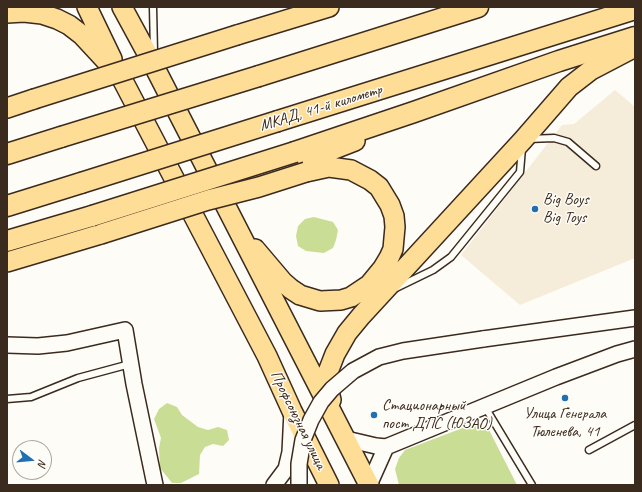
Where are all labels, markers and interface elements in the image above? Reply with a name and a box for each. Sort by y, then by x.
street label: МКАД, 41-й километр [258,80,384,136]
place label: Big Boys Big Toys [543,190,589,228]
marker: Big Boys Big Toys [530,204,540,214]
street label: Профсоюзная улица [266,367,330,473]
marker: Улица Генерала Тюленева, 41 [560,393,570,403]
place label: Стационарный пост ДПС (ЮЗАО) [382,396,492,434]
place label: Улица Генерала Тюленева, 41 [524,404,606,442]
marker: Стационарный пост ДПС (ЮЗАО) [369,410,379,420]
north arrow [12,440,52,480]
text: N [35,458,50,468]

